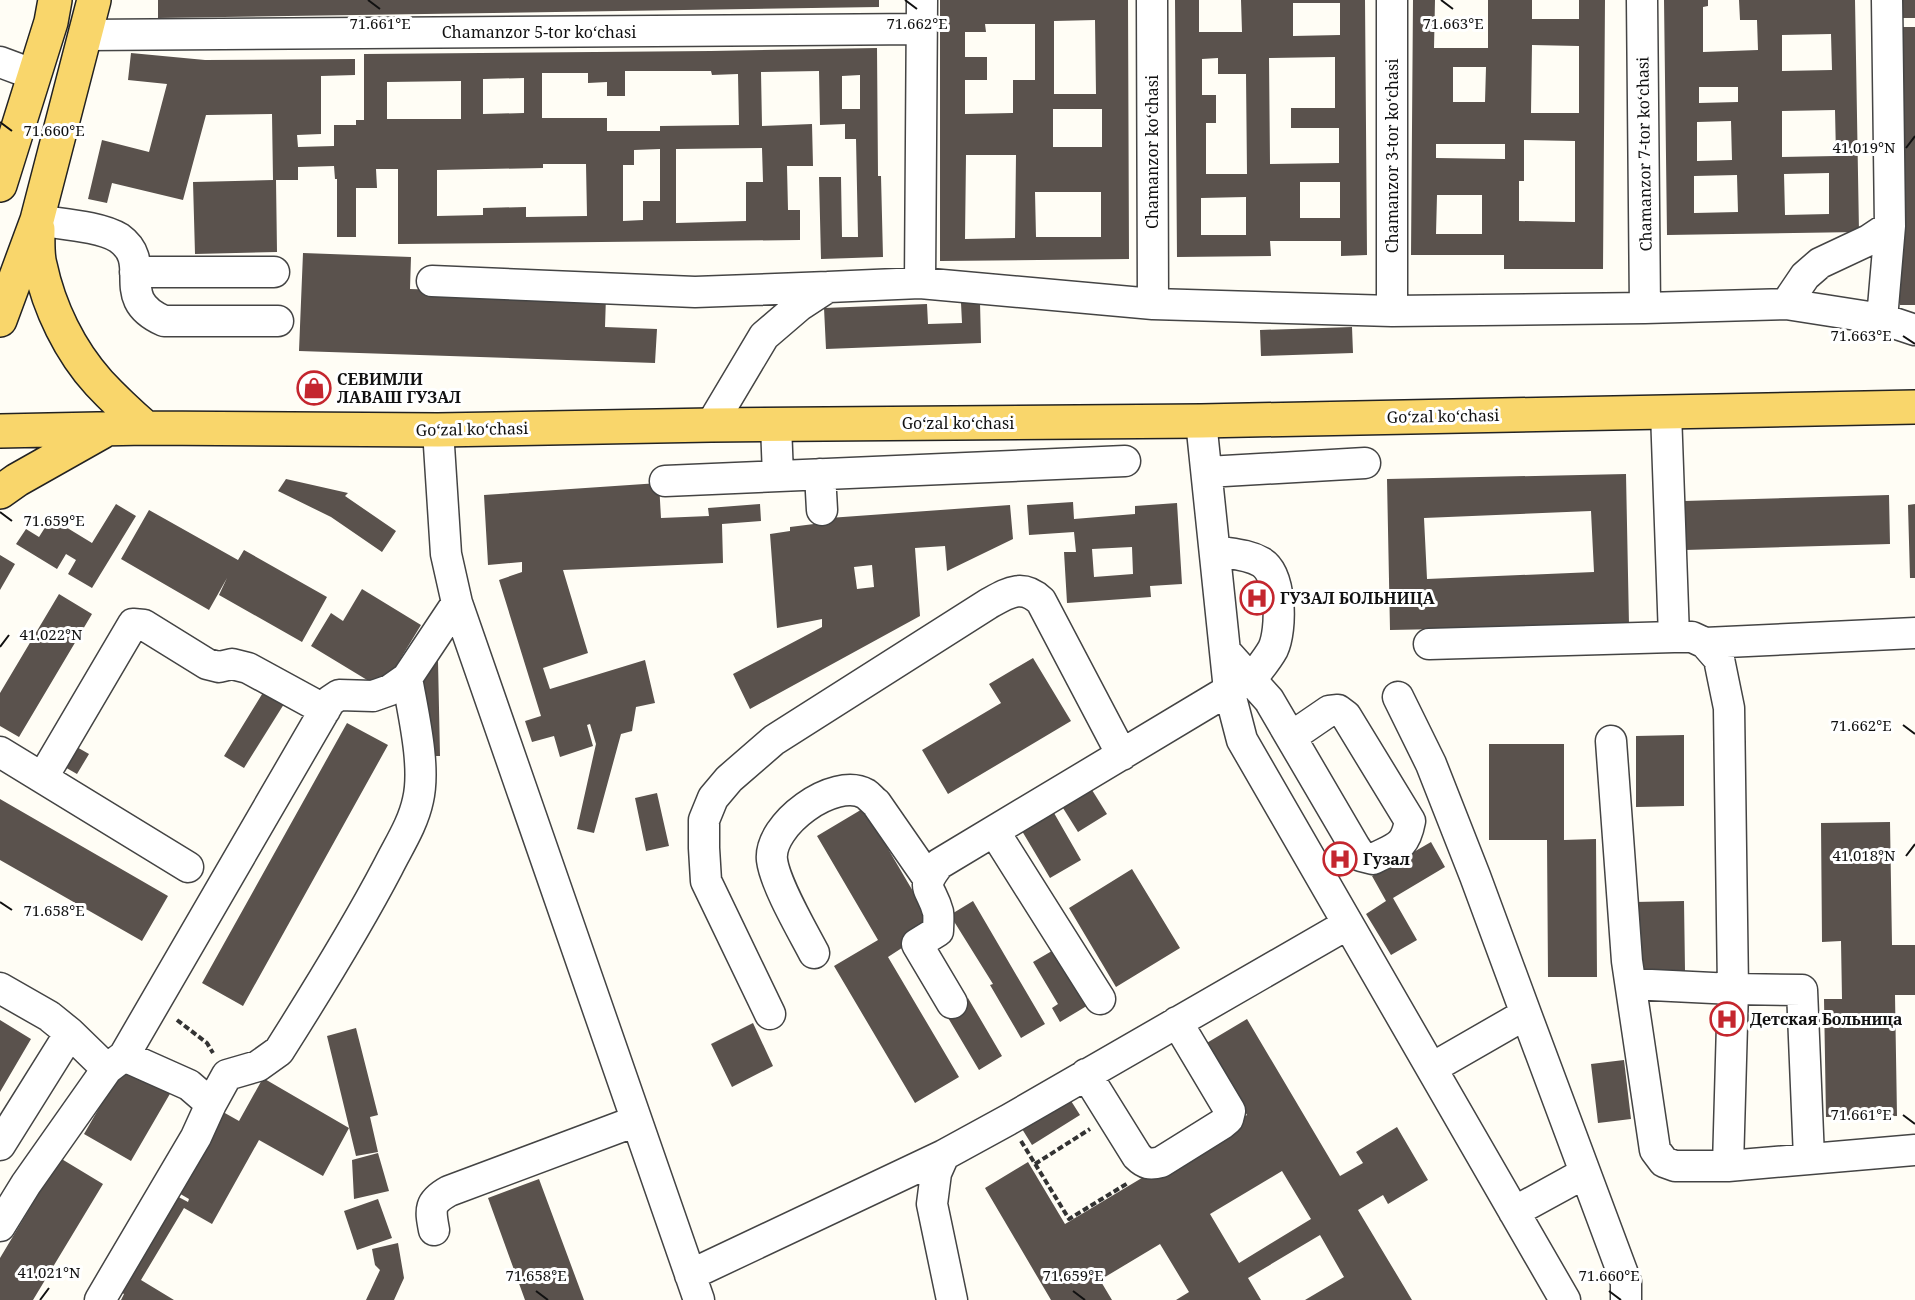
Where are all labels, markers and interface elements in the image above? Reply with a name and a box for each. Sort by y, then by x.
text: 71.661°E [349,13,411,33]
text: 71.662°E [886,13,948,33]
text: 71.663°E [1422,13,1484,33]
street label: Chamanzor 5-tor koʻchasi [442,21,636,43]
street label: Chamanzor 7-tor koʻchasi [1631,56,1657,252]
street label: Chamanzor 3-tor koʻchasi [1381,59,1403,253]
street label: Chamanzor koʻchasi [1141,75,1163,229]
text: 71.660°E [23,120,85,140]
text: 41.019°N [1832,137,1896,157]
text: 71.663°E [1830,325,1892,345]
place label: СЕВИМЛИ ЛАВАШ ГУЗАЛ [337,368,461,408]
shop icon: СЕВИМЛИ ЛАВАШ ГУЗАЛ [296,370,332,406]
street label: Goʻzal koʻchasi [1387,404,1499,428]
street label: Goʻzal koʻchasi [902,412,1014,434]
street label: Goʻzal koʻchasi [416,417,528,441]
text: 71.659°E [23,510,85,530]
hospital icon: ГУЗАЛ БОЛЬНИЦА [1239,580,1275,616]
place label: ГУЗАЛ БОЛЬНИЦА [1280,587,1435,609]
text: 41.022°N [19,624,83,644]
text: 71.662°E [1830,715,1892,735]
hospital icon: Гузал [1322,841,1358,877]
text: 41.018°N [1832,845,1896,865]
place label: Гузал [1363,848,1410,870]
text: 71.658°E [23,900,85,920]
hospital icon: Детская Больница [1709,1001,1745,1037]
place label: Детская Больница [1750,1008,1903,1030]
text: 71.661°E [1830,1104,1892,1124]
text: 41.021°N [17,1262,81,1282]
text: 71.658°E [505,1265,567,1285]
text: 71.659°E [1042,1265,1104,1285]
text: 71.660°E [1578,1265,1640,1285]

